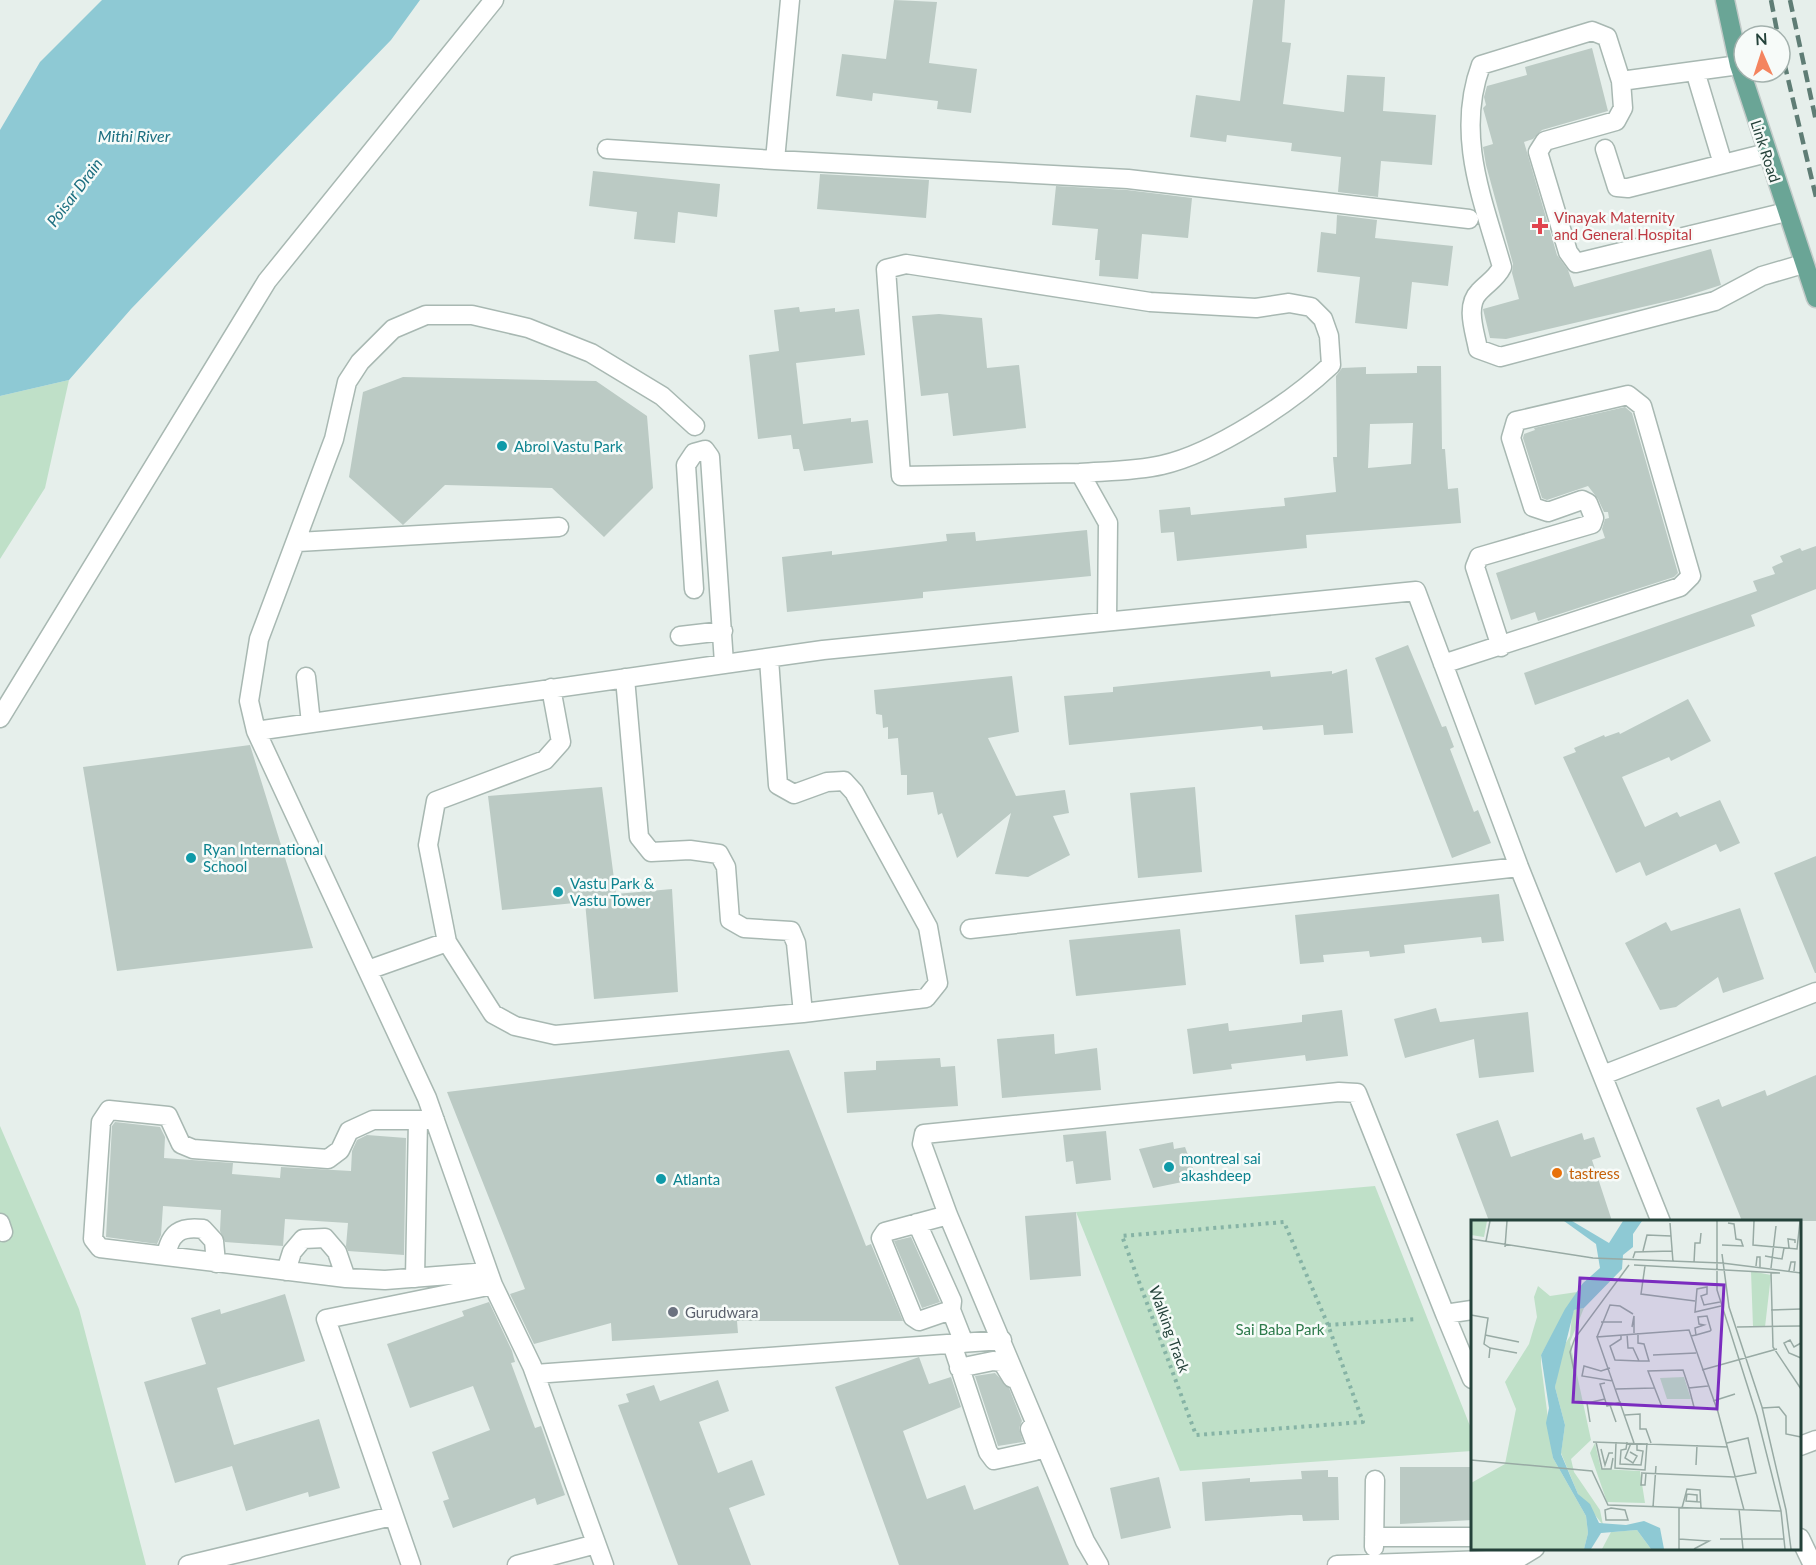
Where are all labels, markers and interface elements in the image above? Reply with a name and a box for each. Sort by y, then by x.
north arrow [1732,24,1792,84]
text: N [1755,29,1768,48]
street label: Link Road [1747,118,1785,184]
water label: Mithi River [98,126,171,145]
water label: Poisar Drain [42,154,106,230]
place label: Vinayak Maternity and General Hospital [1554,208,1692,243]
marker: Vinayak Maternity and General Hospital [1531,217,1549,235]
place label: Abrol Vastu Park [514,437,623,455]
marker: Abrol Vastu Park [495,439,509,453]
place label: Ryan International School [203,840,323,875]
marker: Ryan International School [184,851,198,865]
place label: Vastu Park & Vastu Tower [570,874,655,909]
marker: Vastu Park & Vastu Tower [551,885,565,899]
place label: montreal sai akashdeep [1181,1149,1261,1184]
marker: montreal sai akashdeep [1162,1160,1176,1174]
place label: tastress [1569,1164,1620,1182]
marker: tastress [1550,1166,1564,1180]
place label: Atlanta [673,1170,720,1188]
marker: Atlanta [654,1172,668,1186]
inset map [1471,1220,1801,1550]
street label: Walking Track [1146,1283,1194,1375]
place label: Gurudwara [685,1303,758,1321]
marker: Gurudwara [666,1305,680,1319]
park label: Sai Baba Park [1236,1320,1325,1338]

